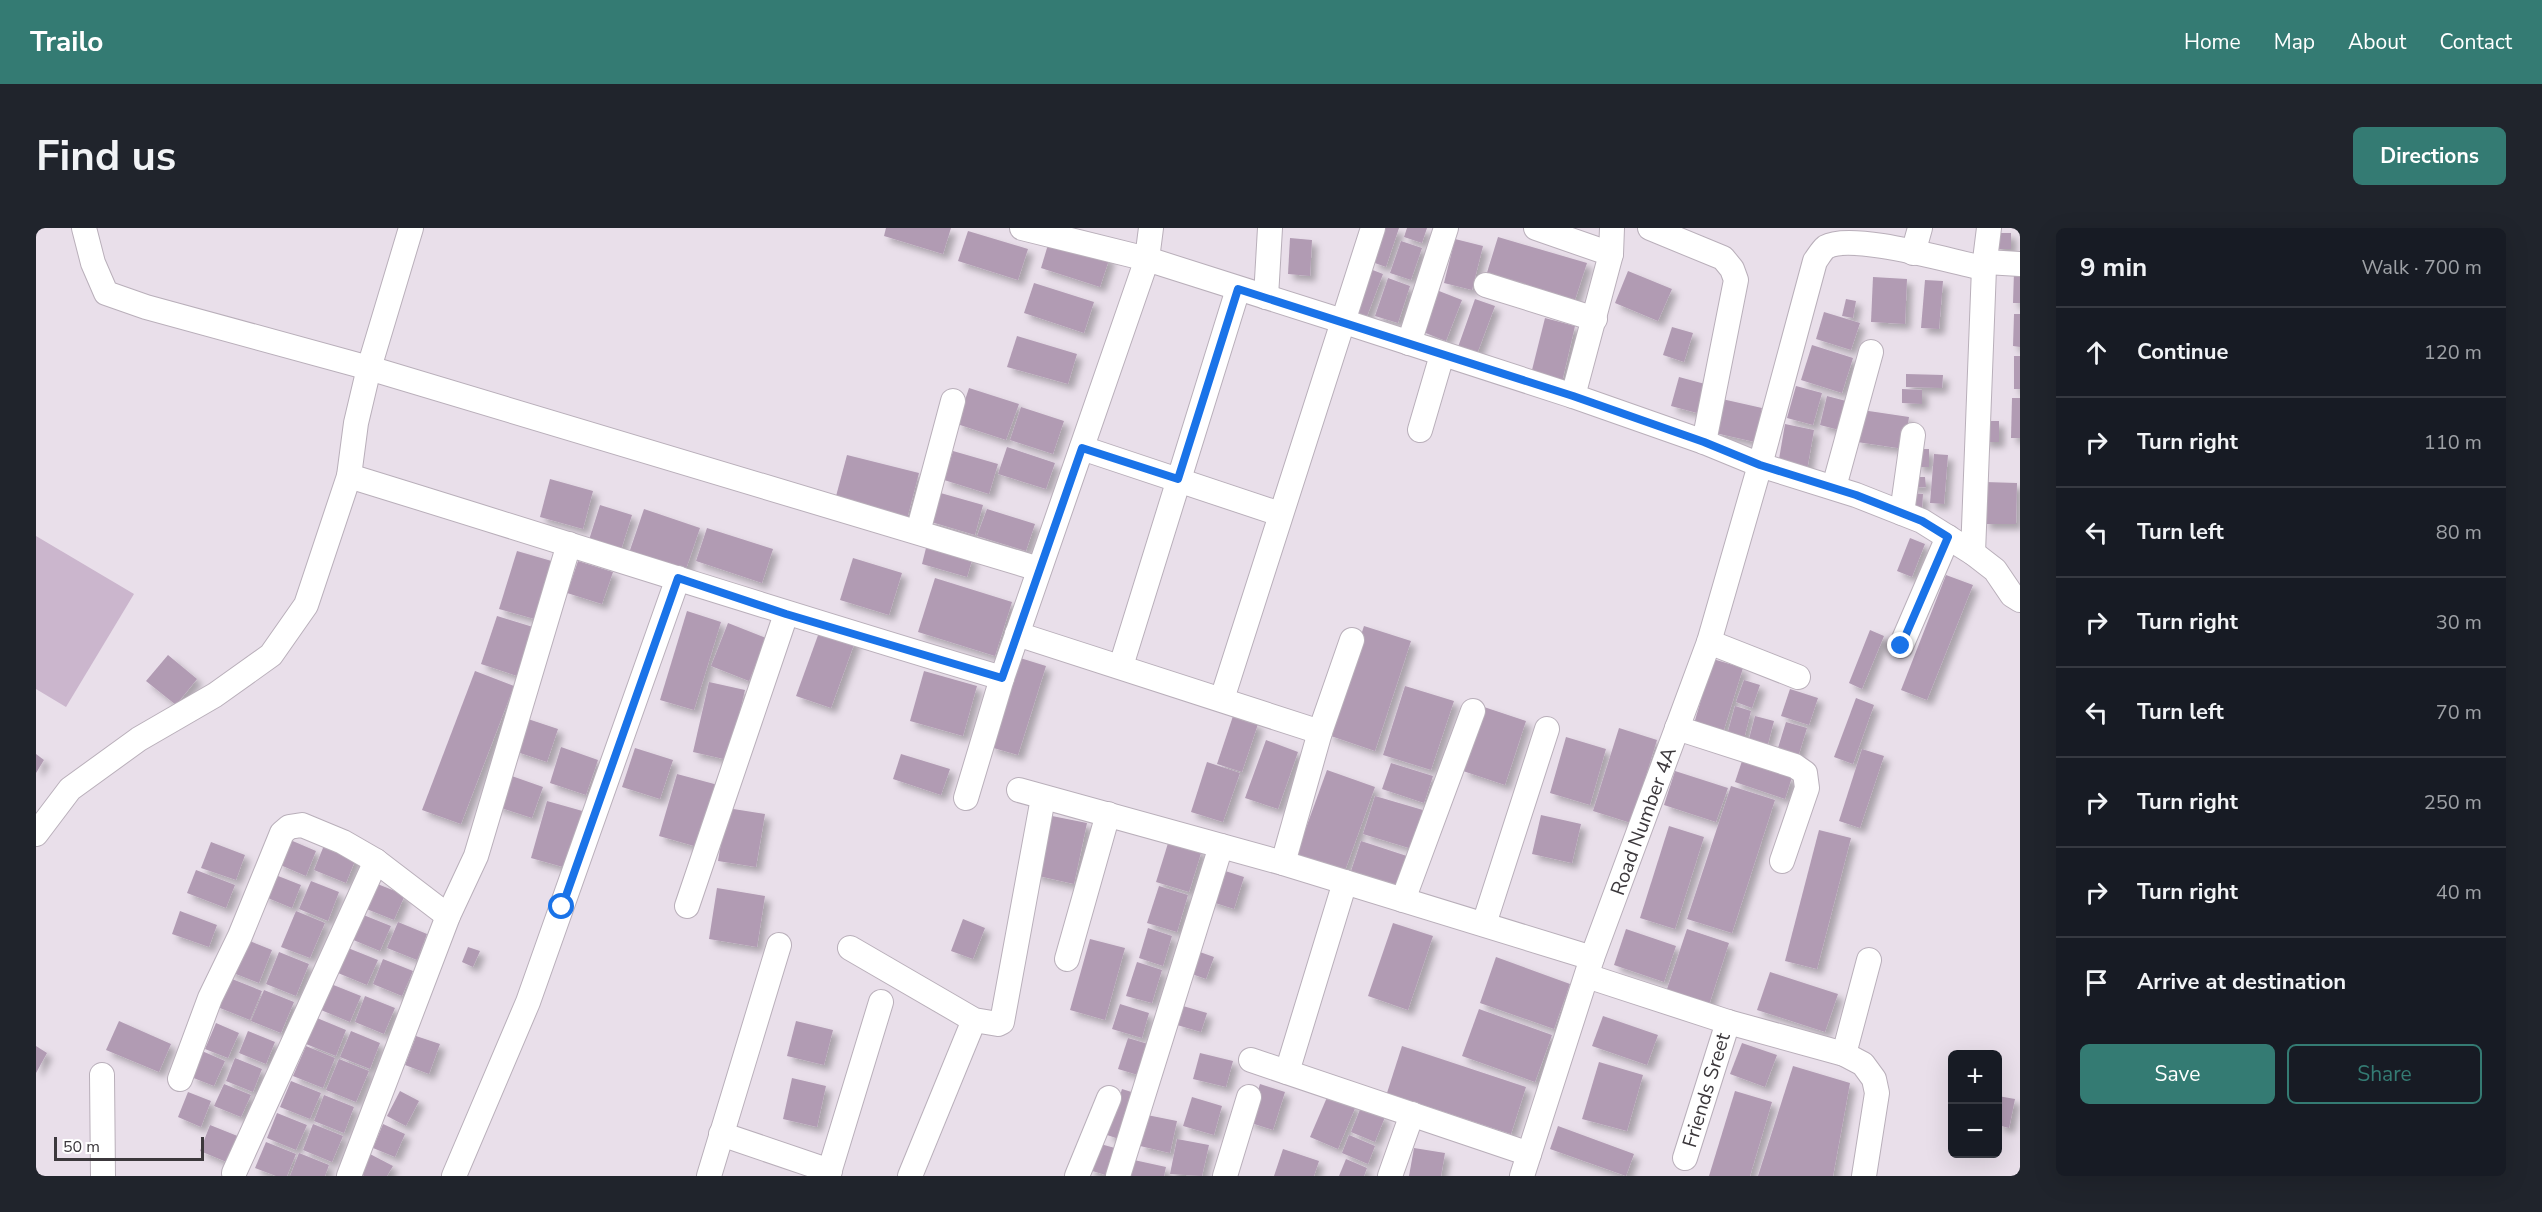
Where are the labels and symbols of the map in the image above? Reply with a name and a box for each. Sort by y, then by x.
route end [1887,632,1913,658]
street label: Road Number 4A [1604,743,1683,899]
route start [548,893,574,919]
street label: Friends Sreet [1676,1029,1737,1151]
scale bar [54,1134,204,1162]

